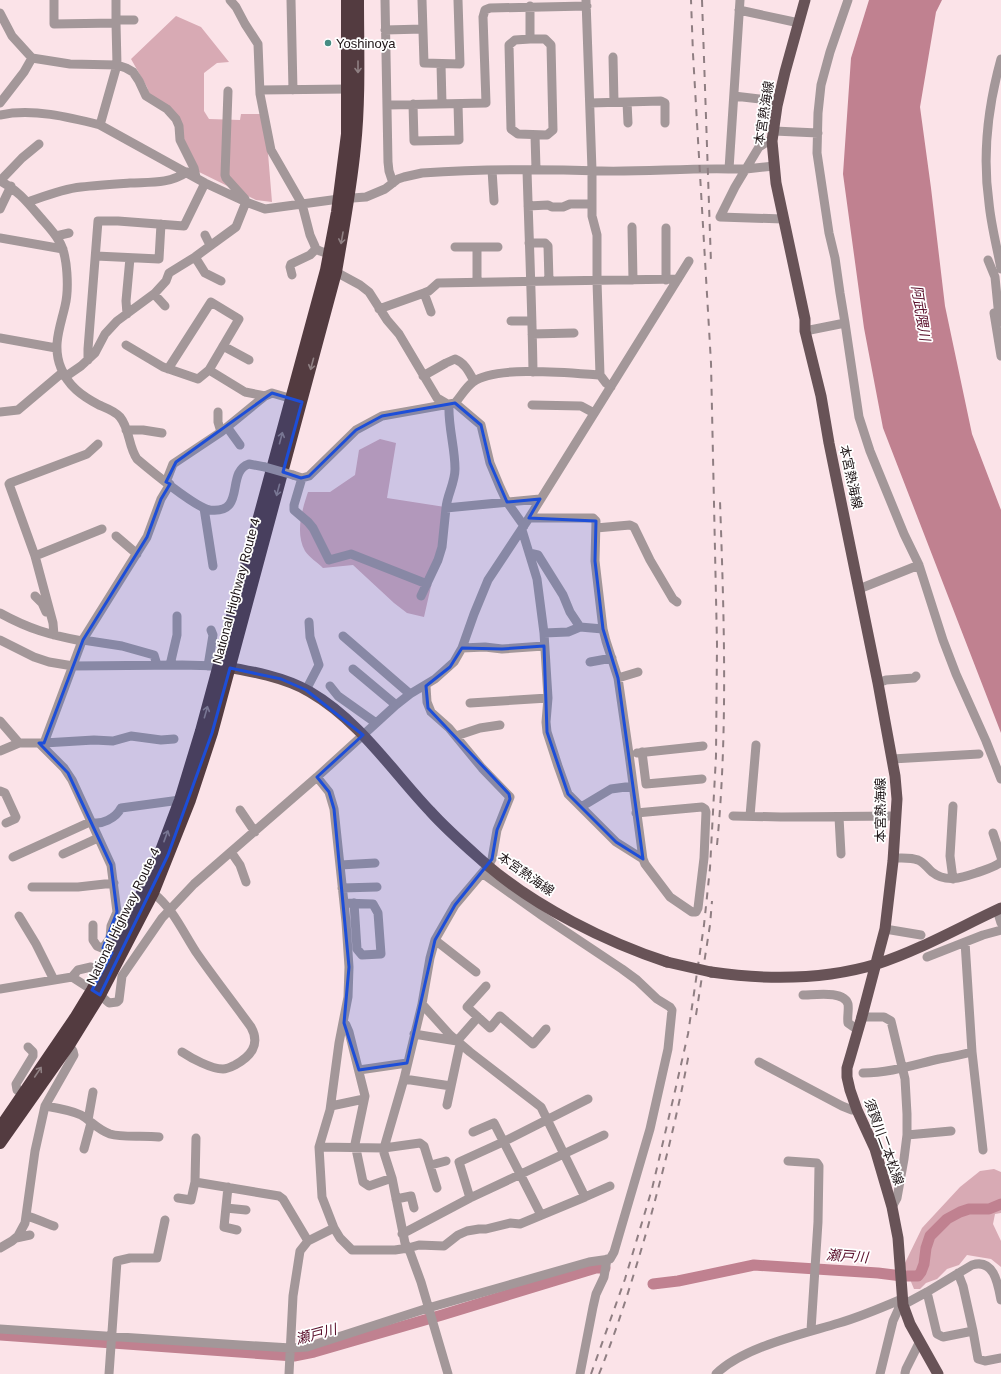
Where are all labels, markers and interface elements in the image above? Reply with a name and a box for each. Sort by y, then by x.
place label: Yoshinoya [336,36,396,51]
marker: Yoshinoya [323,38,333,48]
one-way arrow [354,60,362,73]
street label: 本宮熱海線 [752,80,776,146]
one-way arrow [338,231,346,244]
water label: 阿武隈川 [909,284,934,344]
one-way arrow [308,358,315,371]
one-way arrow [277,432,285,445]
street label: 本宮熱海線 [837,444,865,510]
one-way arrow [274,483,281,496]
street label: National Highway Route 4 [209,516,263,666]
one-way arrow [203,706,210,719]
street label: 本宮熱海線 [873,777,888,843]
one-way arrow [163,830,171,842]
street label: National Highway Route 4 [83,845,163,987]
street label: 本宮熱海線 [495,849,557,899]
one-way arrow [34,1067,42,1078]
street label: 須賀川二本松線 [861,1097,907,1187]
water label: 瀬戸川 [825,1247,871,1266]
water label: 瀬戸川 [294,1320,340,1347]

